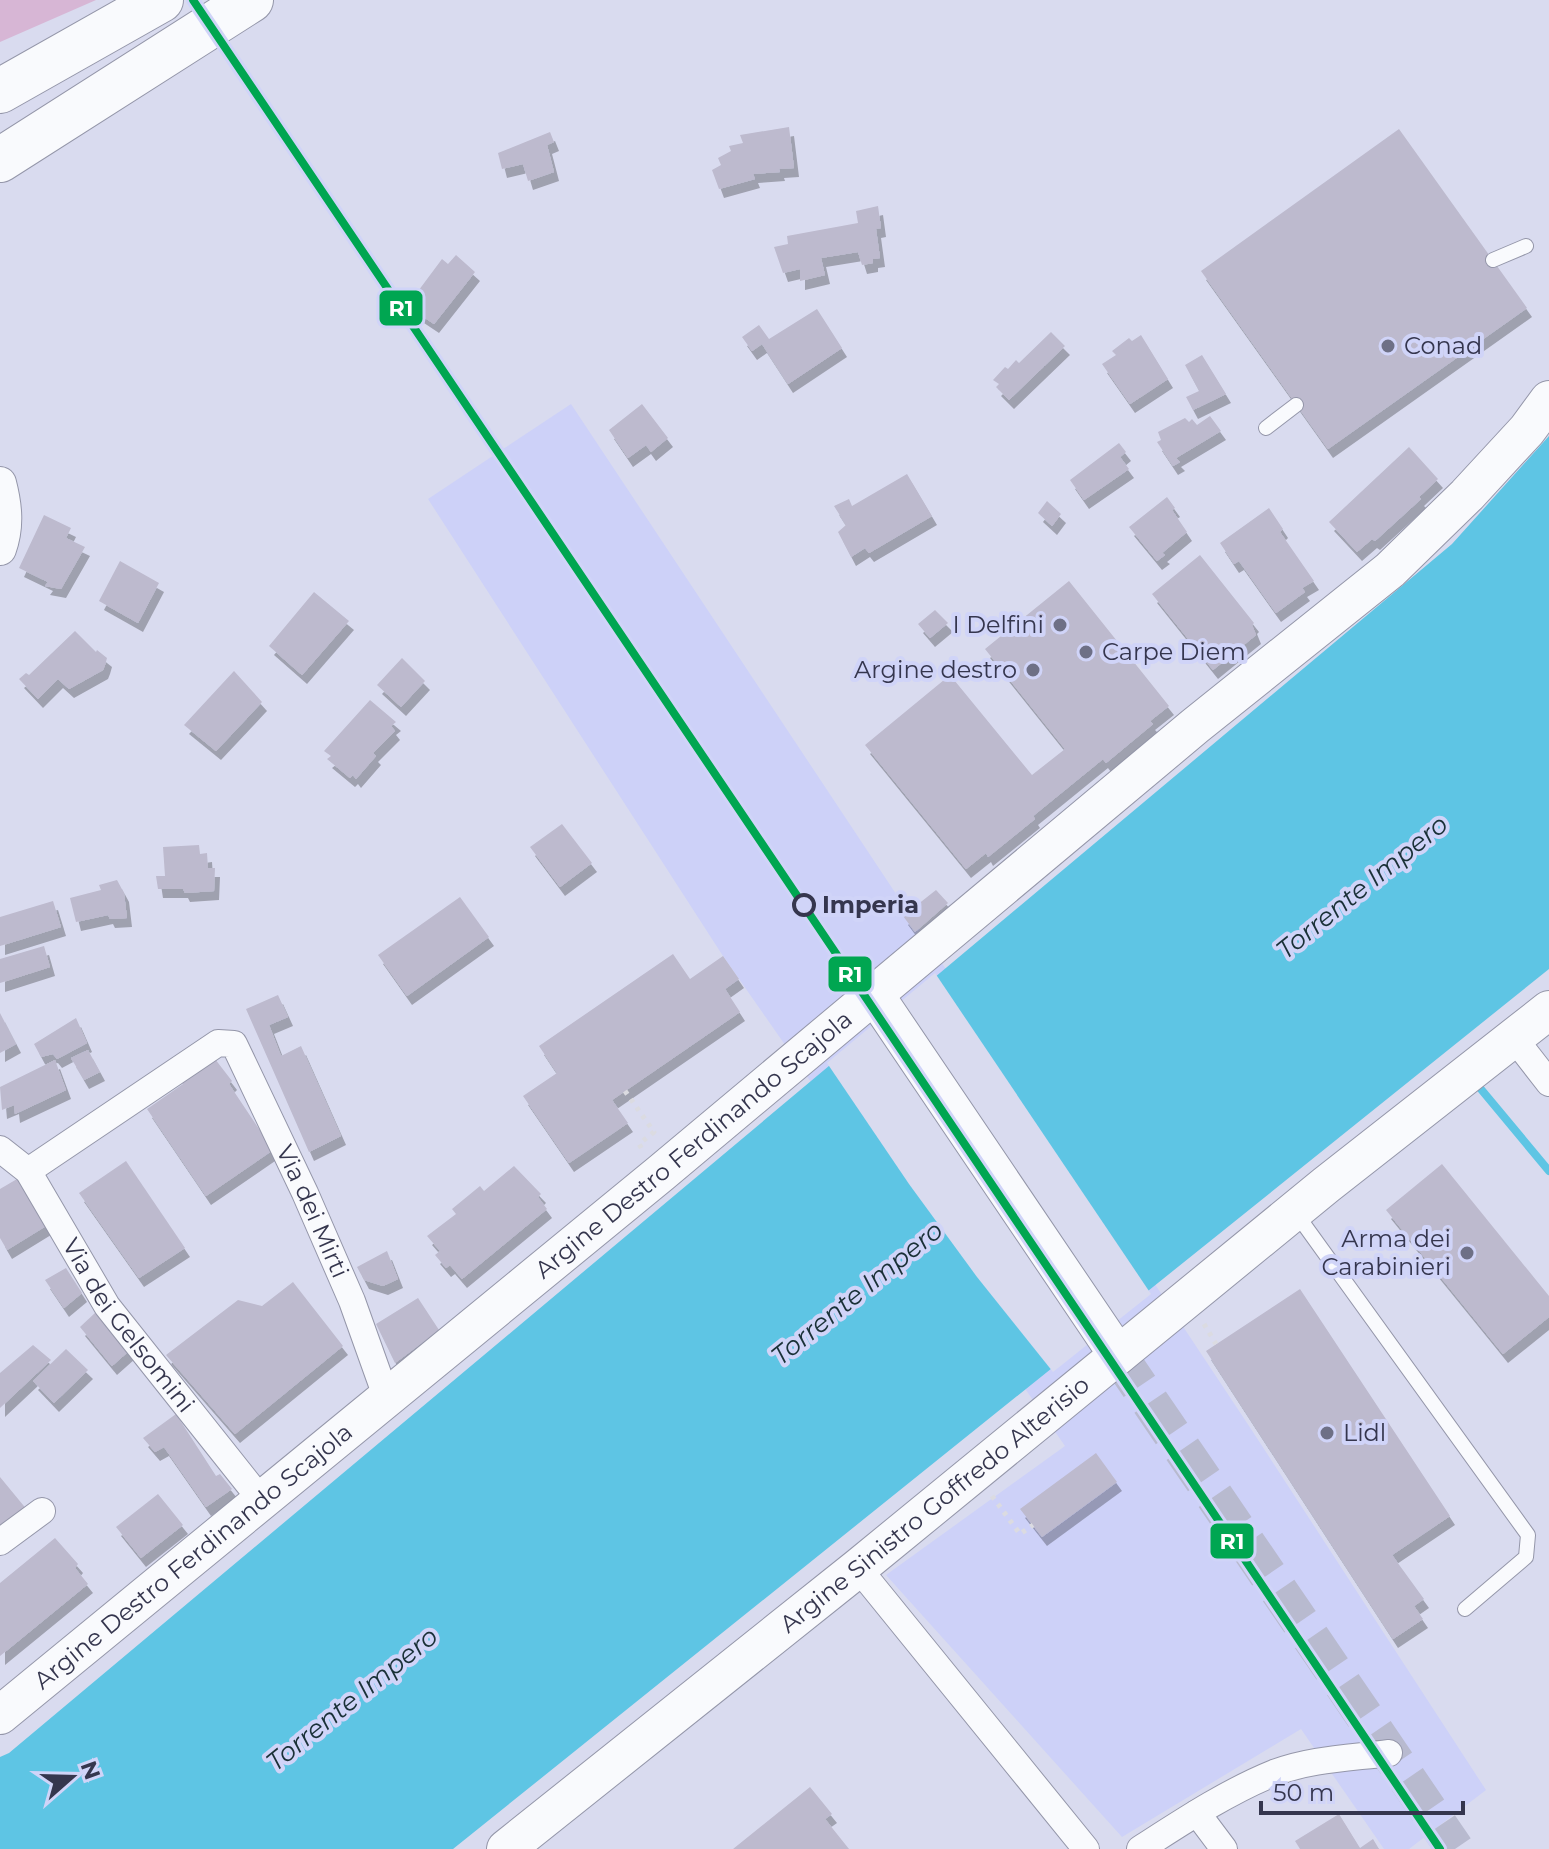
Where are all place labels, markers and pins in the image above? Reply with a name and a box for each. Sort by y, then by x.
place label: Conad [1404,331,1482,360]
marker: Conad [1379,337,1397,355]
place label: I Delfini [953,610,1044,639]
marker: I Delfini [1051,616,1069,634]
place label: Carpe Diem [1102,637,1246,666]
marker: Carpe Diem [1077,643,1095,661]
place label: Argine destro [854,655,1017,684]
marker: Argine destro [1024,661,1042,679]
place label: Imperia [822,890,919,919]
marker: Imperia [793,894,815,916]
place label: Arma dei Carabinieri [1321,1224,1451,1281]
marker: Arma dei Carabinieri [1458,1244,1476,1262]
place label: Lidl [1343,1418,1386,1447]
marker: Lidl [1318,1424,1336,1442]

